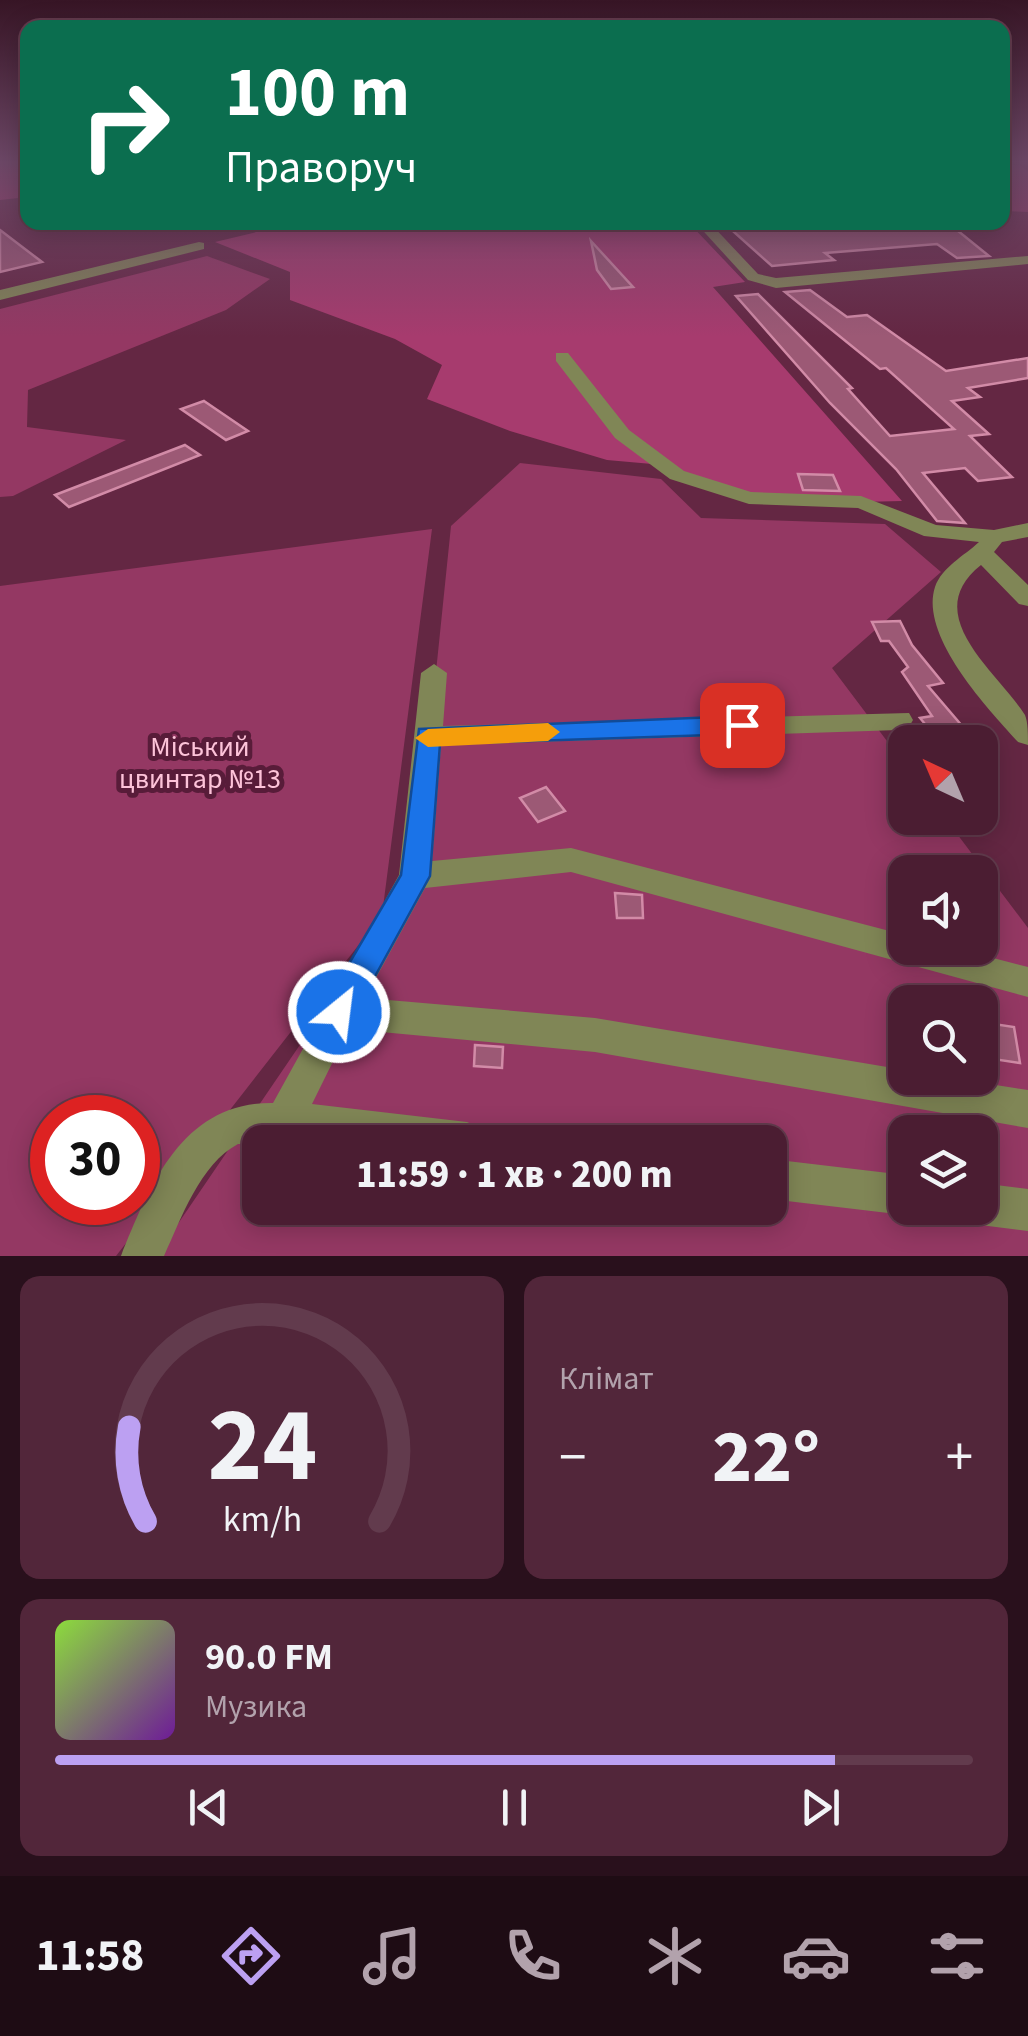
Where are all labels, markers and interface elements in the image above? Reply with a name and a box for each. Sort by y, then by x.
text: 100 m [225,43,410,143]
icon: right [60,60,190,190]
text: Праворуч [225,136,417,200]
pin [700,683,785,768]
icon: arrive [715,698,770,753]
north arrow [888,725,998,835]
map controls [888,725,998,1225]
park label: Міський цвинтар №13 [119,727,281,799]
button: sound [888,855,998,965]
position arrow [287,960,391,1064]
button: search [888,985,998,1095]
speed limit sign: 30 [30,1095,160,1225]
button: layers [888,1115,998,1225]
text: 11:59 · 1 хв · 200 m [356,1148,673,1202]
text: Клімат [559,1356,654,1402]
text: 24 [207,1373,317,1521]
text: 22° [712,1404,820,1511]
text: − [559,1419,586,1497]
text: + [946,1419,973,1497]
text: km/h [222,1494,302,1545]
text: 90.0 FM [205,1630,333,1684]
text: Музика [205,1684,307,1730]
icon: previous [181,1780,236,1835]
icon: pause [487,1780,542,1835]
icon: next [793,1780,848,1835]
icon: directions [216,1921,286,1991]
icon: music [357,1921,427,1991]
icon: phone [498,1921,568,1991]
icon: climate [640,1921,710,1991]
icon: car [781,1921,851,1991]
icon: filters [922,1921,992,1991]
text: 11:58 [36,1924,144,1988]

